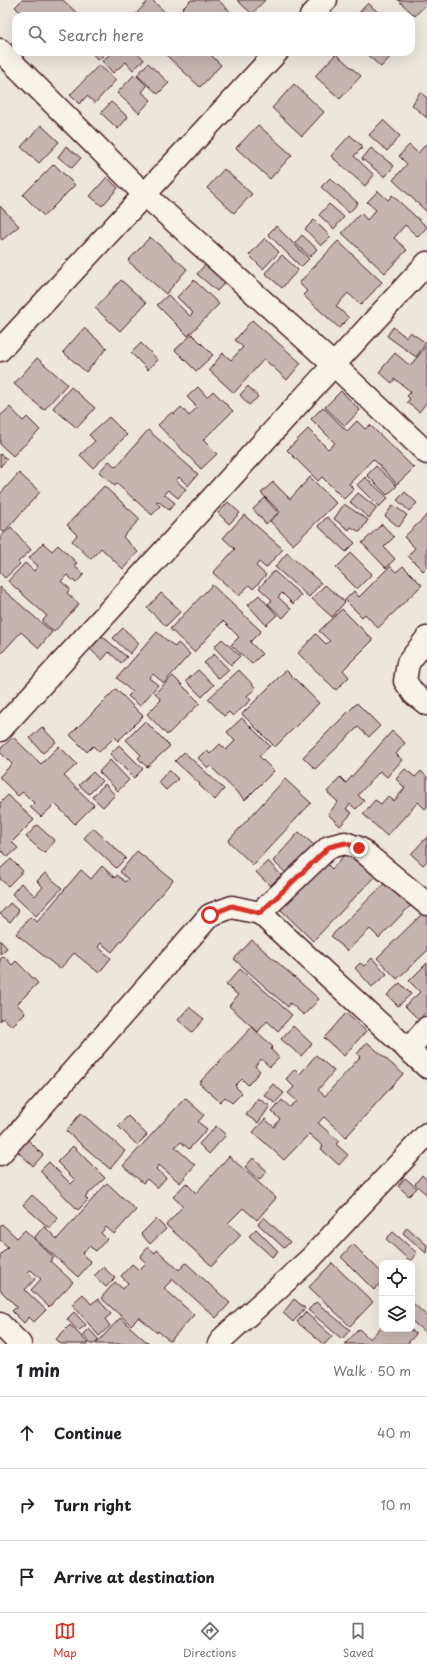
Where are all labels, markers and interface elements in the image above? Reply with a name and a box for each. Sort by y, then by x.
search box [12,12,415,56]
icon: search [26,23,48,45]
text: Search here [58,23,144,46]
route end [350,839,368,857]
route start [201,906,219,924]
map controls [379,1260,415,1332]
button: locate [379,1260,415,1296]
button: layers [379,1296,415,1332]
text: 1 min [16,1357,60,1383]
text: Walk · 50 m [333,1361,411,1380]
text: Continue [54,1421,122,1444]
icon: ahead [16,1422,38,1444]
text: 40 m [377,1423,411,1442]
text: Turn right [54,1493,131,1516]
icon: right [16,1494,38,1516]
text: 10 m [381,1495,411,1514]
text: Arrive at destination [54,1565,215,1588]
icon: arrive [16,1566,38,1588]
tab: Map [53,1620,77,1661]
tab: Directions [183,1620,236,1661]
tab: Saved [343,1620,374,1661]

